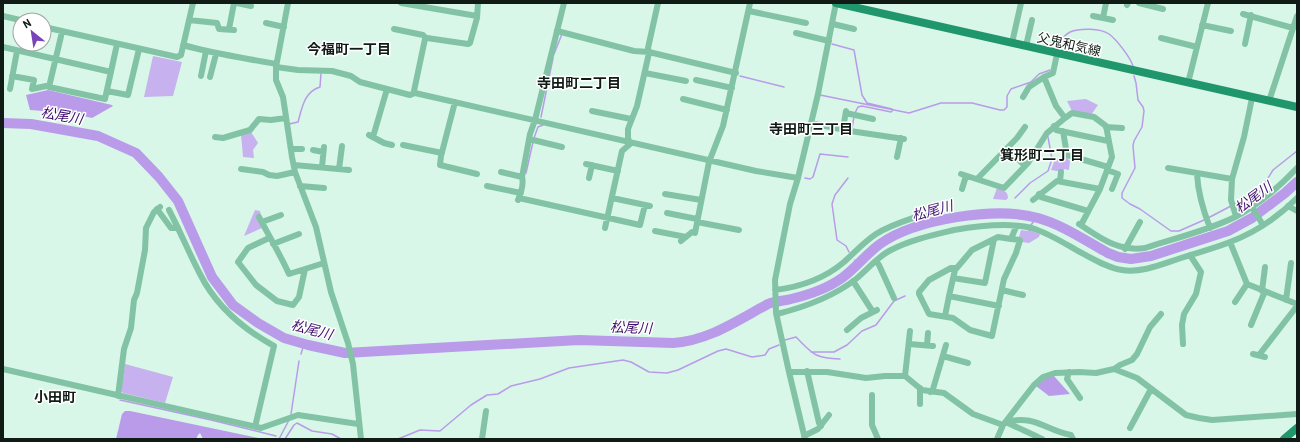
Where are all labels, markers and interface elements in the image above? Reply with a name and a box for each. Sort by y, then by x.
north arrow [12,12,52,52]
text: N [20,15,33,30]
street label: 父鬼和気線 [1036,29,1102,59]
district label: 今福町一丁目 [307,40,391,57]
district label: 寺田町二丁目 [537,74,621,91]
water label: 松尾川 [40,103,86,127]
district label: 寺田町三丁目 [769,120,853,137]
district label: 箕形町二丁目 [1000,146,1084,163]
water label: 松尾川 [1231,177,1277,216]
water label: 松尾川 [910,196,956,224]
water label: 松尾川 [290,315,336,343]
water label: 松尾川 [610,318,654,336]
district label: 小田町 [34,388,76,405]

